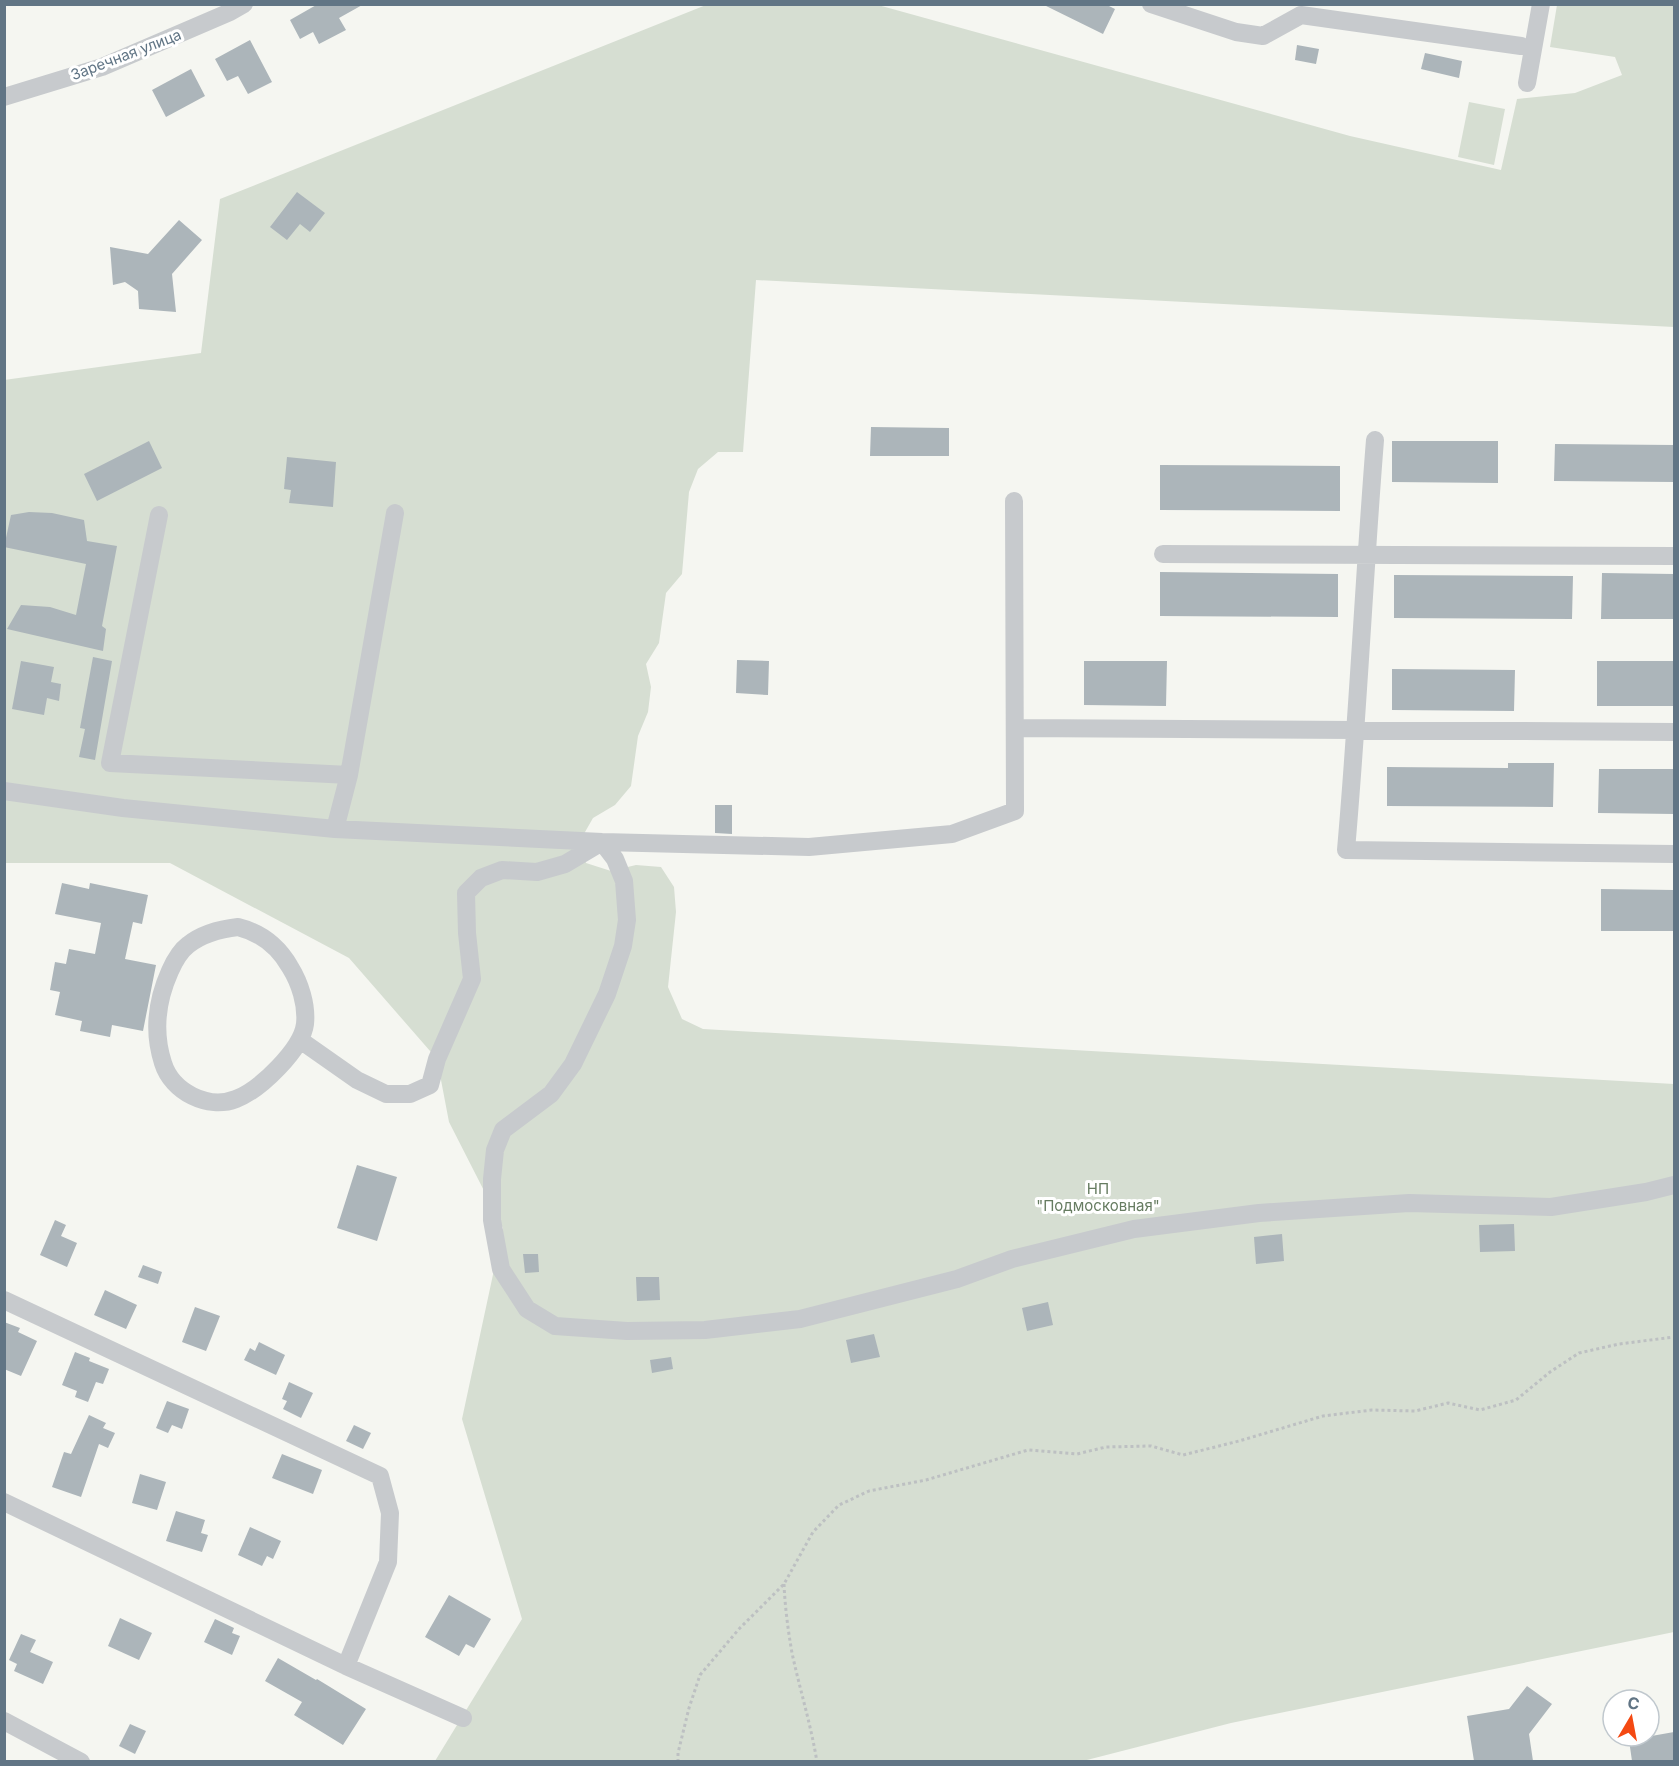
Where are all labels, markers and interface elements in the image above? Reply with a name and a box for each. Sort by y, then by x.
street label: Заречная улица [68,25,184,84]
park label: НП "Подмосковная" [1036,1179,1160,1215]
north arrow [1601,1688,1661,1748]
text: С [1626,1692,1641,1714]

